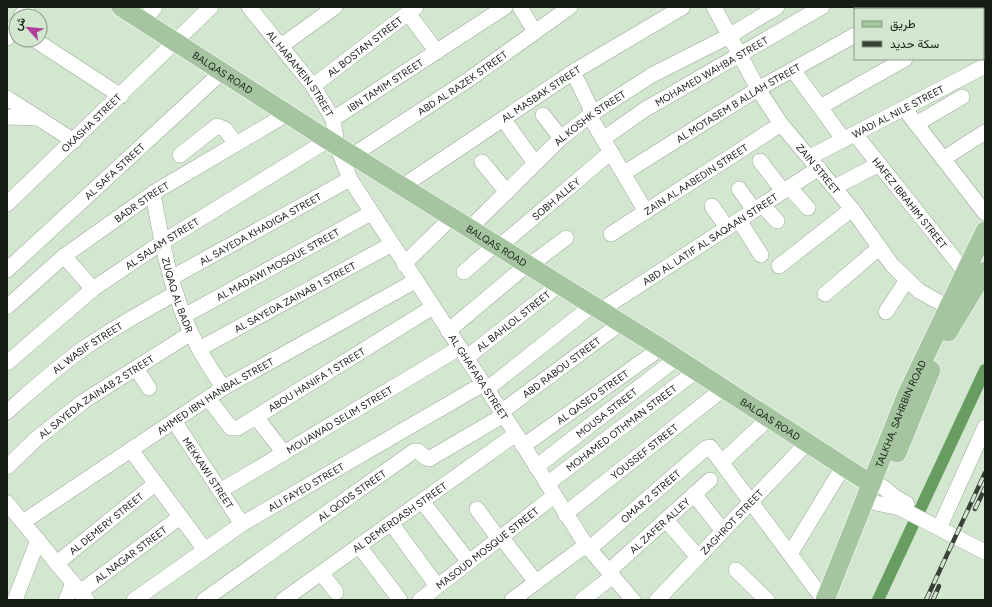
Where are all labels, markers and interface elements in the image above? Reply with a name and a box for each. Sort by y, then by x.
north arrow [8,8,48,48]
legend [854,8,984,60]
street label: AL BOSTAN STREET [325,13,406,80]
text: ش [11,15,28,33]
text: طريق [890,17,916,32]
street label: AL HARAMEIN STREET [264,28,336,120]
street label: MOHAMED WAHBA STREET [653,33,771,109]
text: سكة حديد [890,37,939,51]
street label: ABD AL RAZEK STREET [415,48,510,118]
street label: BALQAS ROAD [190,49,255,97]
street label: IBN TAMIM STREET [345,56,426,115]
street label: AL MOTASEM B ALLAH STREET [674,60,803,146]
street label: AL MASBAK STREET [499,63,584,125]
street label: WADI AL NILE STREET [850,82,947,141]
street label: AL KOSHK STREET [551,87,629,149]
street label: OKASHA STREET [59,91,125,155]
street label: AL SAFA STREET [82,140,148,202]
street label: ZAIN AL AABEDIN STREET [642,141,751,218]
street label: ZAIN STREET [793,141,843,197]
street label: HAFEZ IBRAHIM STREET [869,155,950,252]
street label: SOBH ALLEY [529,175,583,223]
street label: BADR STREET [112,179,172,226]
street label: AL SAYEDA KHADIGA STREET [197,190,324,268]
street label: ABD AL LATIF AL SAQAAN STREET [640,190,781,288]
street label: AL SALAM STREET [123,215,202,273]
street label: BALQAS ROAD [464,222,529,270]
street label: AL MADAWI MOSQUE STREET [214,225,342,304]
street label: ZUQAQ AL BADR [159,256,196,335]
street label: AL SAYEDA ZAINAB 1 STREET [232,259,358,336]
street label: AL BAHLOL STREET [474,288,553,354]
street label: AL WASIF STREET [50,319,125,377]
street label: AL GHAFARA STREET [446,332,511,423]
street label: ABD RABOU STREET [520,334,604,401]
street label: ABOU HANIFA 1 STREET [266,345,368,415]
street label: AL SAYEDA ZAINAB 2 STREET [36,352,157,442]
street label: AHMED IBN HANBAL STREET [155,355,276,437]
street label: TALKHA, SAHRBIN ROAD [872,358,929,469]
street label: AL QASED STREET [554,367,632,427]
street label: MOHAMED OTHMAN STREET [563,382,680,474]
street label: MOUAWAD SELIM STREET [284,383,395,457]
street label: MOUSA STREET [573,385,640,441]
street label: BALQAS ROAD [738,395,803,444]
street label: YOUSSEF STREET [608,421,681,482]
street label: MEKKAWI STREET [179,435,236,512]
street label: ALI FAYED STREET [266,460,347,514]
street label: AL QODS STREET [315,467,389,524]
street label: OMAR 2 STREET [618,467,684,526]
street label: AL DEMERDASH STREET [350,479,450,556]
street label: ZAGHROT STREET [698,487,766,558]
street label: AL DEMERY STREET [67,490,146,558]
street label: AL ZAFER ALLEY [627,495,693,556]
street label: MASOUD MOSQUE STREET [433,504,542,592]
street label: AL NAGAR STREET [92,523,170,586]

